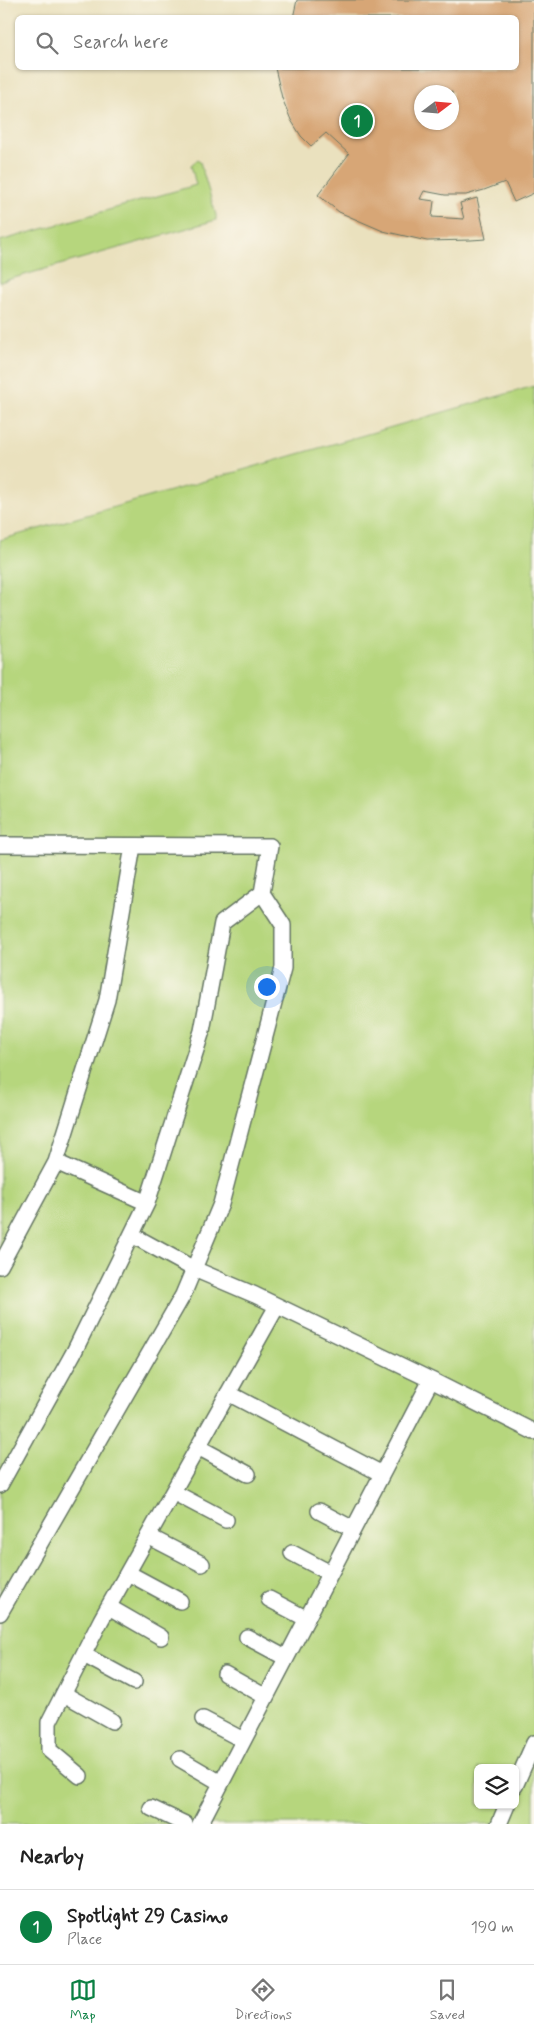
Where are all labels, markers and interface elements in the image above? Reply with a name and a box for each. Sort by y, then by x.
search box [15,15,519,70]
icon: search [33,29,61,57]
text: Search here [73,30,169,55]
north arrow [414,85,459,130]
pin: 1 [341,102,373,140]
your location [254,974,280,1000]
map controls [474,1764,519,1809]
button: layers [474,1764,519,1809]
text: Nearby [20,1843,84,1871]
text: Spotlight 29 Casino [67,1904,228,1929]
text: 1 [32,1917,40,1938]
text: 190 m [471,1917,514,1938]
text: Place [67,1929,102,1950]
tab: Map [69,1976,97,2024]
tab: Directions [235,1976,292,2024]
tab: Saved [430,1976,465,2024]

